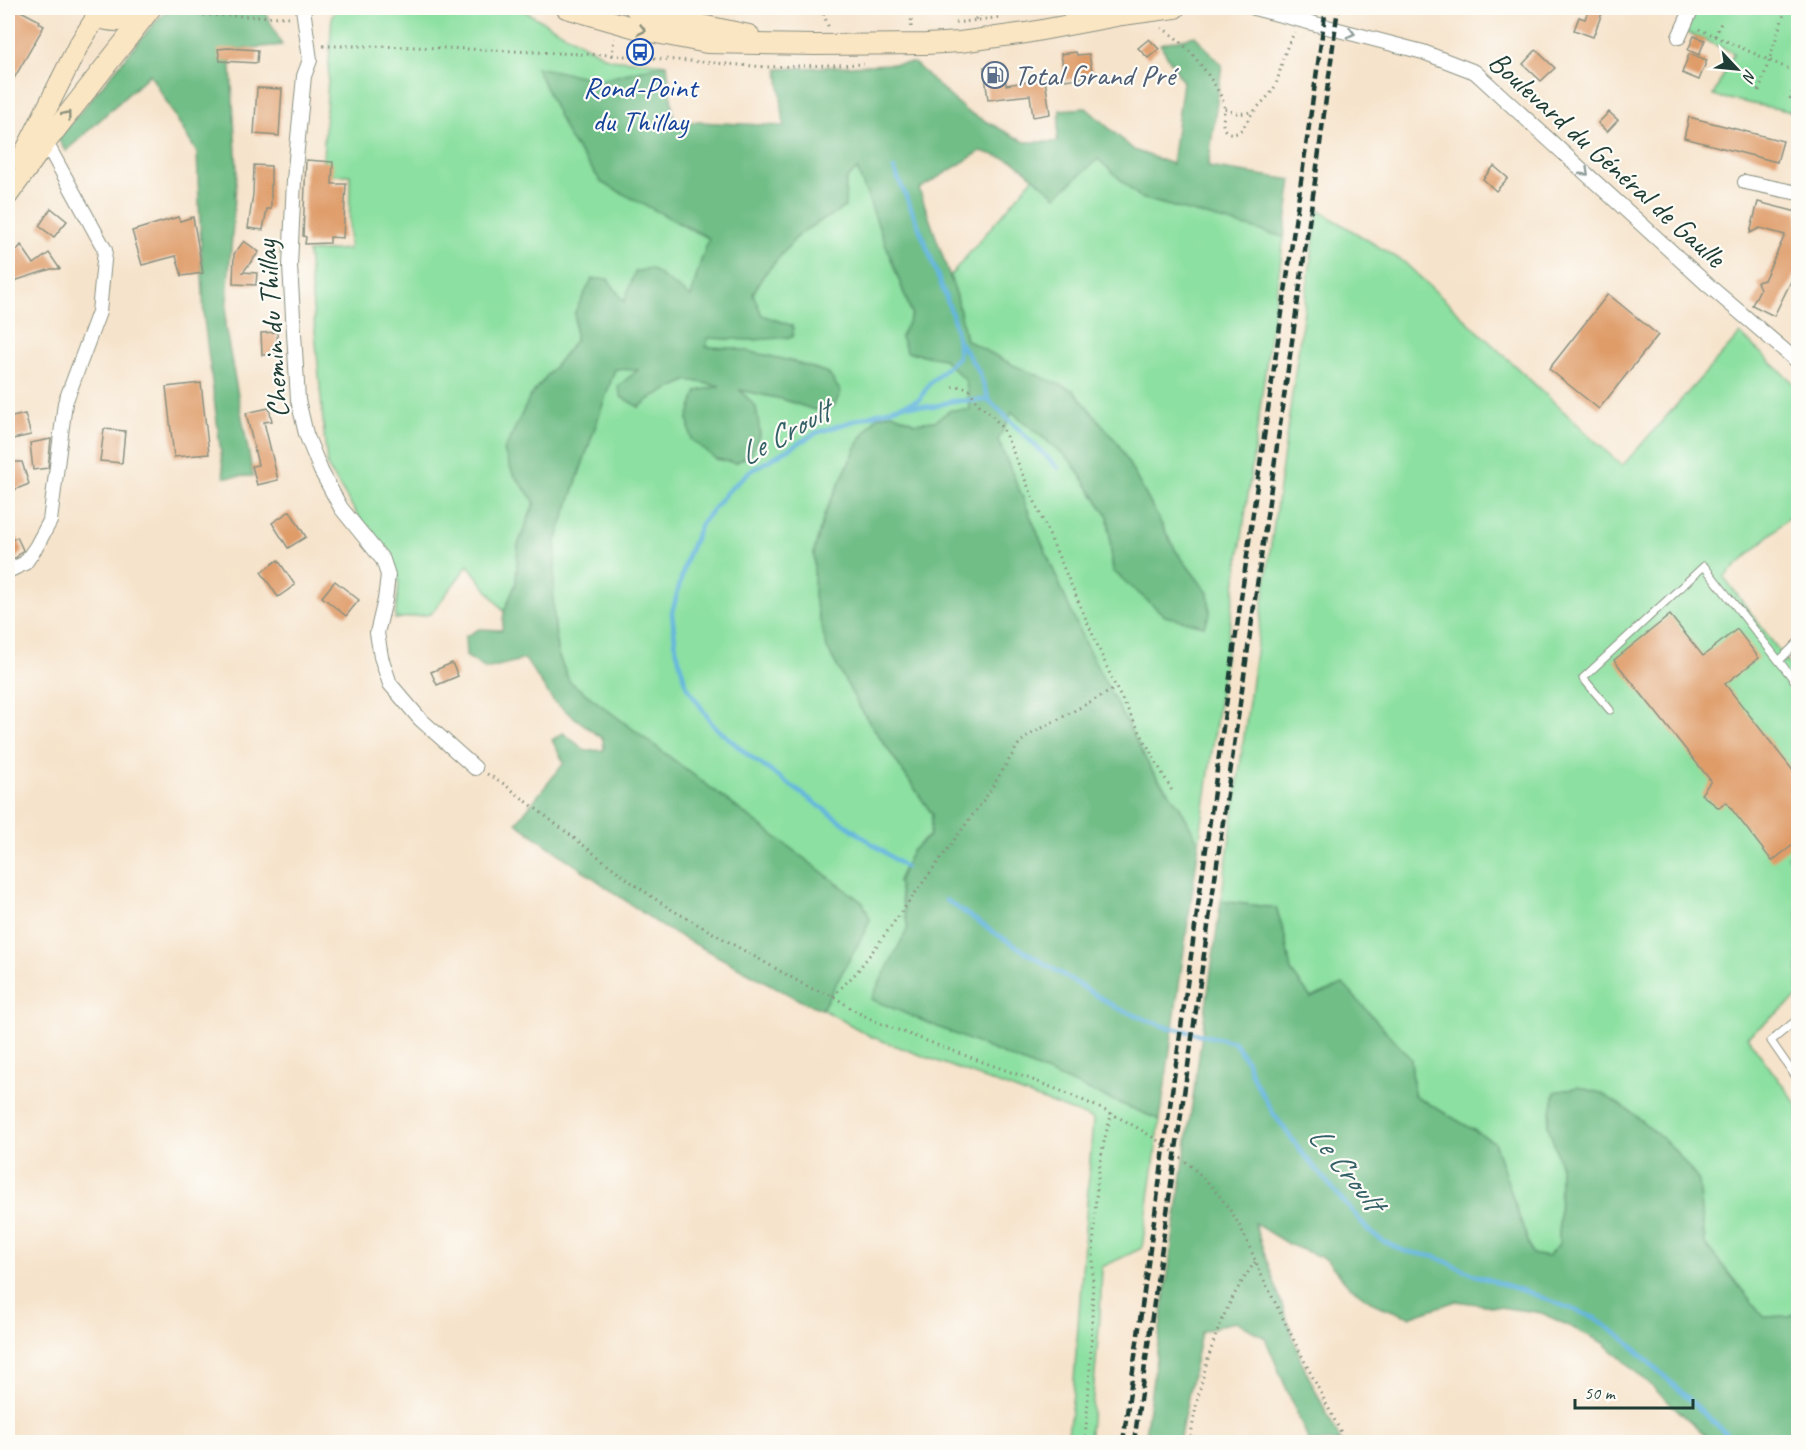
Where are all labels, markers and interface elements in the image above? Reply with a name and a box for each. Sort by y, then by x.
one-way arrow [637,22,647,35]
one-way arrow [1345,26,1356,38]
bus stop icon: Rond-Point du Thillay [625,37,655,67]
north arrow [1707,39,1767,99]
street label: Boulevard du Général de Gaulle [1481,43,1735,277]
place label: Total Grand Pré [1014,56,1179,94]
fuel station icon: Total Grand Pré [980,60,1010,90]
text: N [1737,66,1761,87]
place label: Rond-Point du Thillay [583,68,700,140]
one-way arrow [60,110,71,121]
one-way arrow [1578,165,1588,176]
street label: Chemin du Thillay [247,237,297,419]
water label: Le Croult [731,387,844,475]
water label: Le Croult [1299,1117,1398,1225]
scale bar [1575,1372,1694,1410]
text: 50 m [1584,1382,1617,1404]

